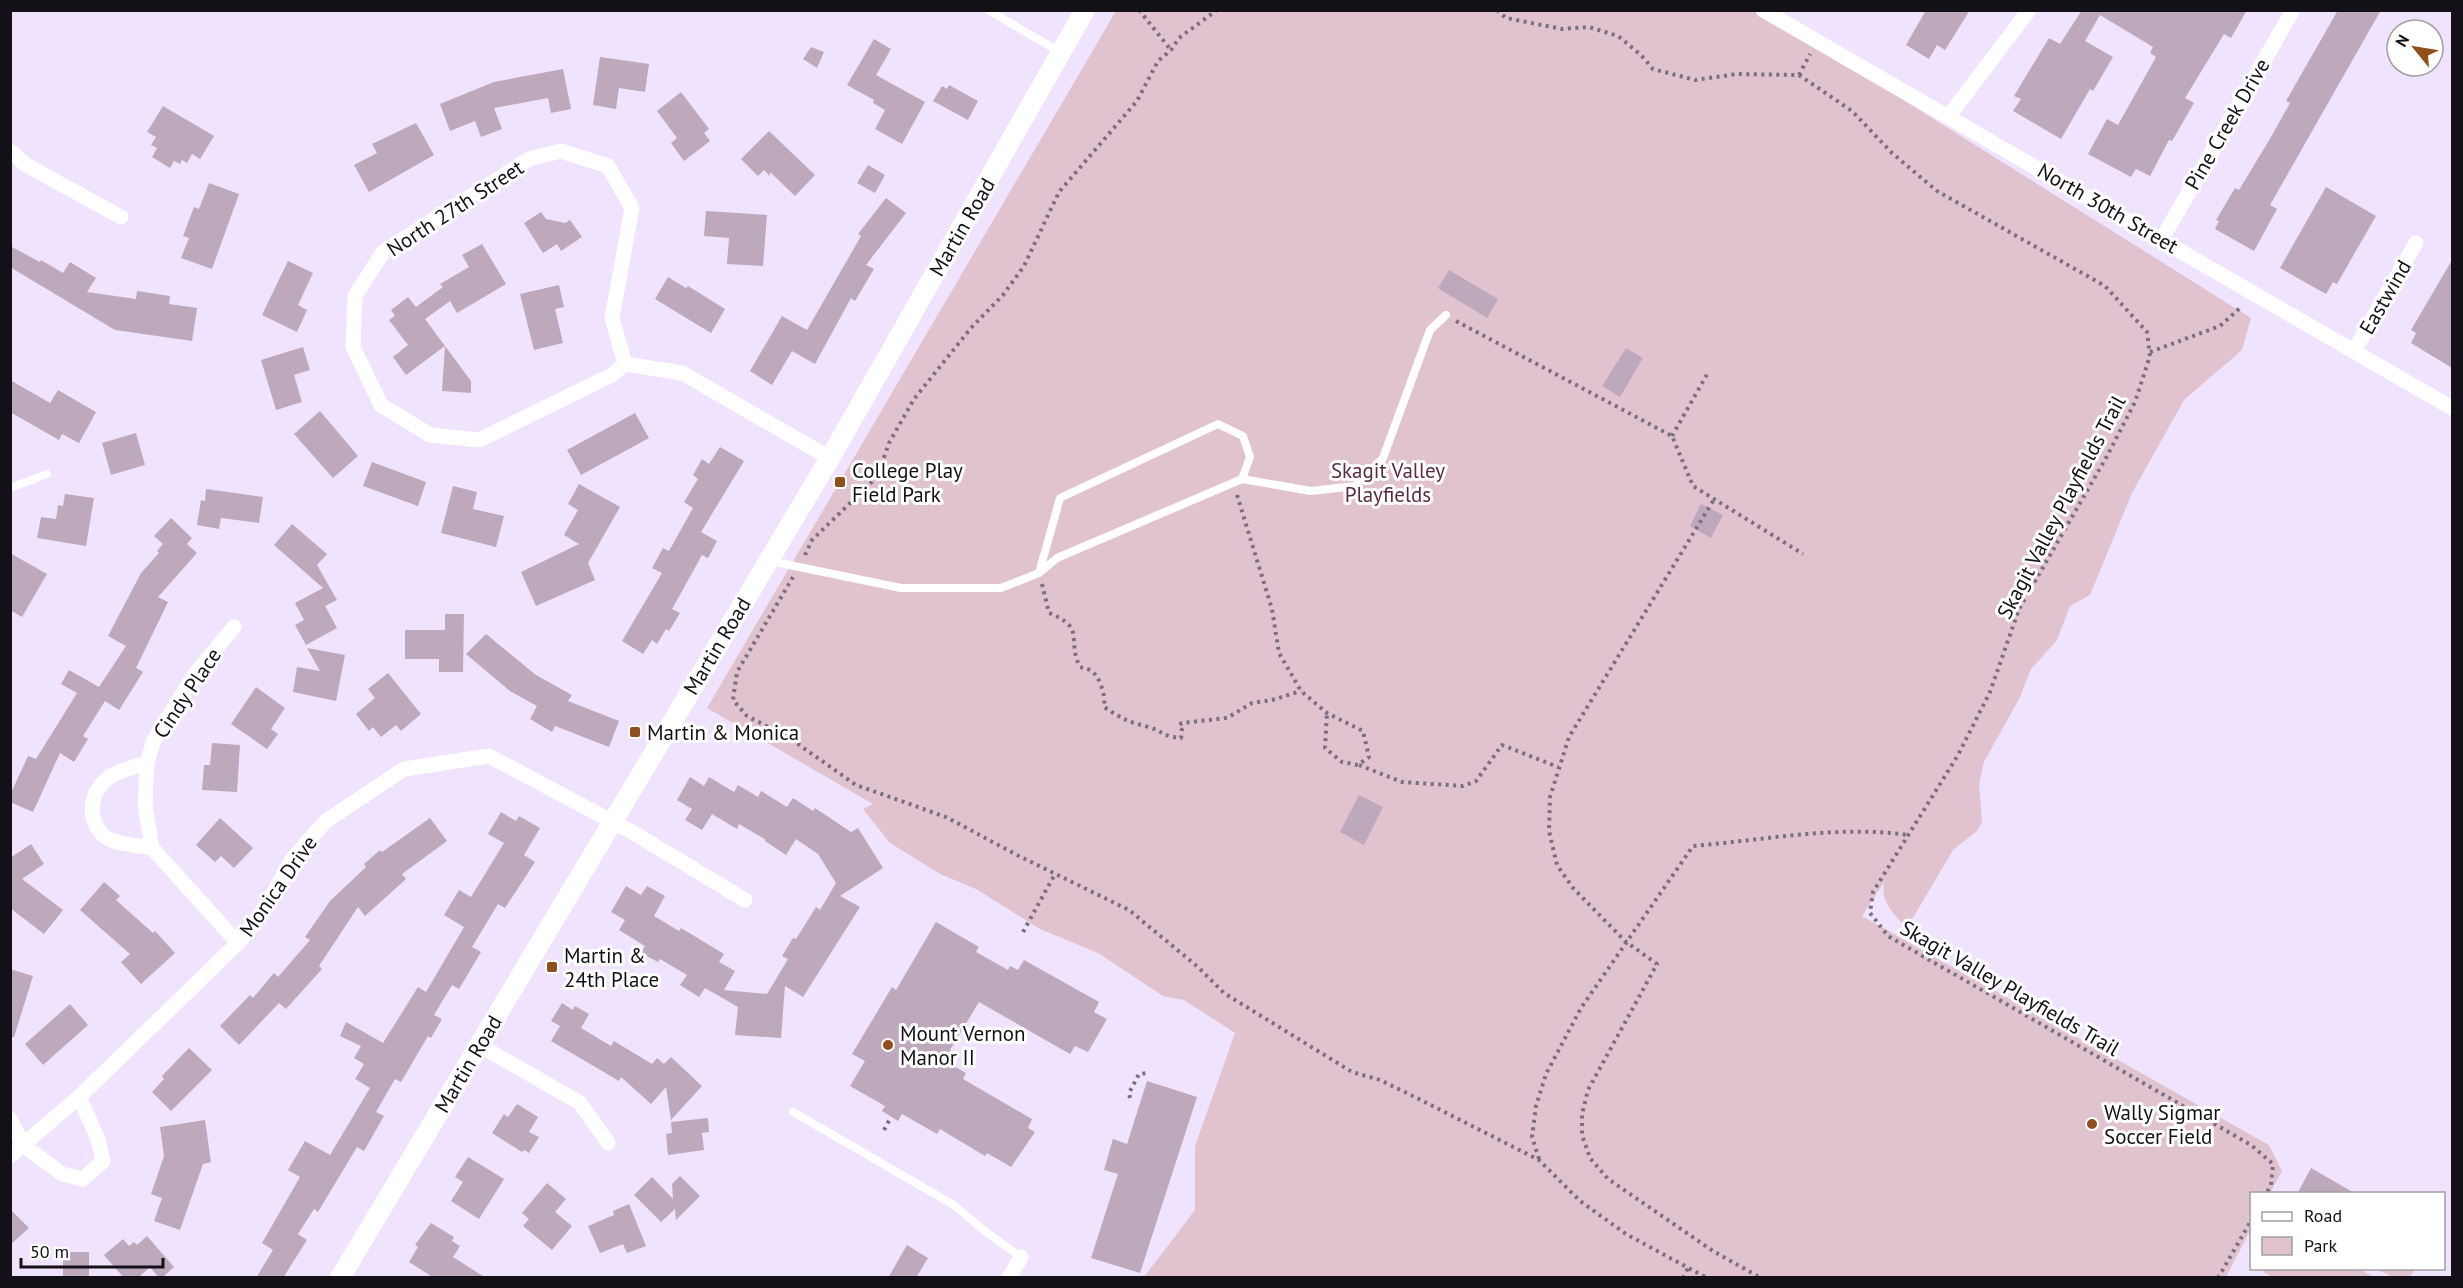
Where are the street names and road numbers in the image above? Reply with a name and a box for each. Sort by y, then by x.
street label: Pine Creek Drive [2179,54,2275,194]
street label: North 27th Street [382,154,528,262]
street label: North 30th Street [2033,157,2183,259]
street label: Martin Road [923,173,1001,281]
street label: Eastwind [2353,255,2417,339]
street label: Skagit Valley Playfields Trail [1991,391,2131,623]
street label: Martin Road [677,592,757,700]
street label: Cindy Place [147,643,227,743]
street label: Monica Drive [233,830,323,942]
street label: Skagit Valley Playfields Trail [1895,914,2125,1062]
street label: Martin Road [428,1010,508,1118]

